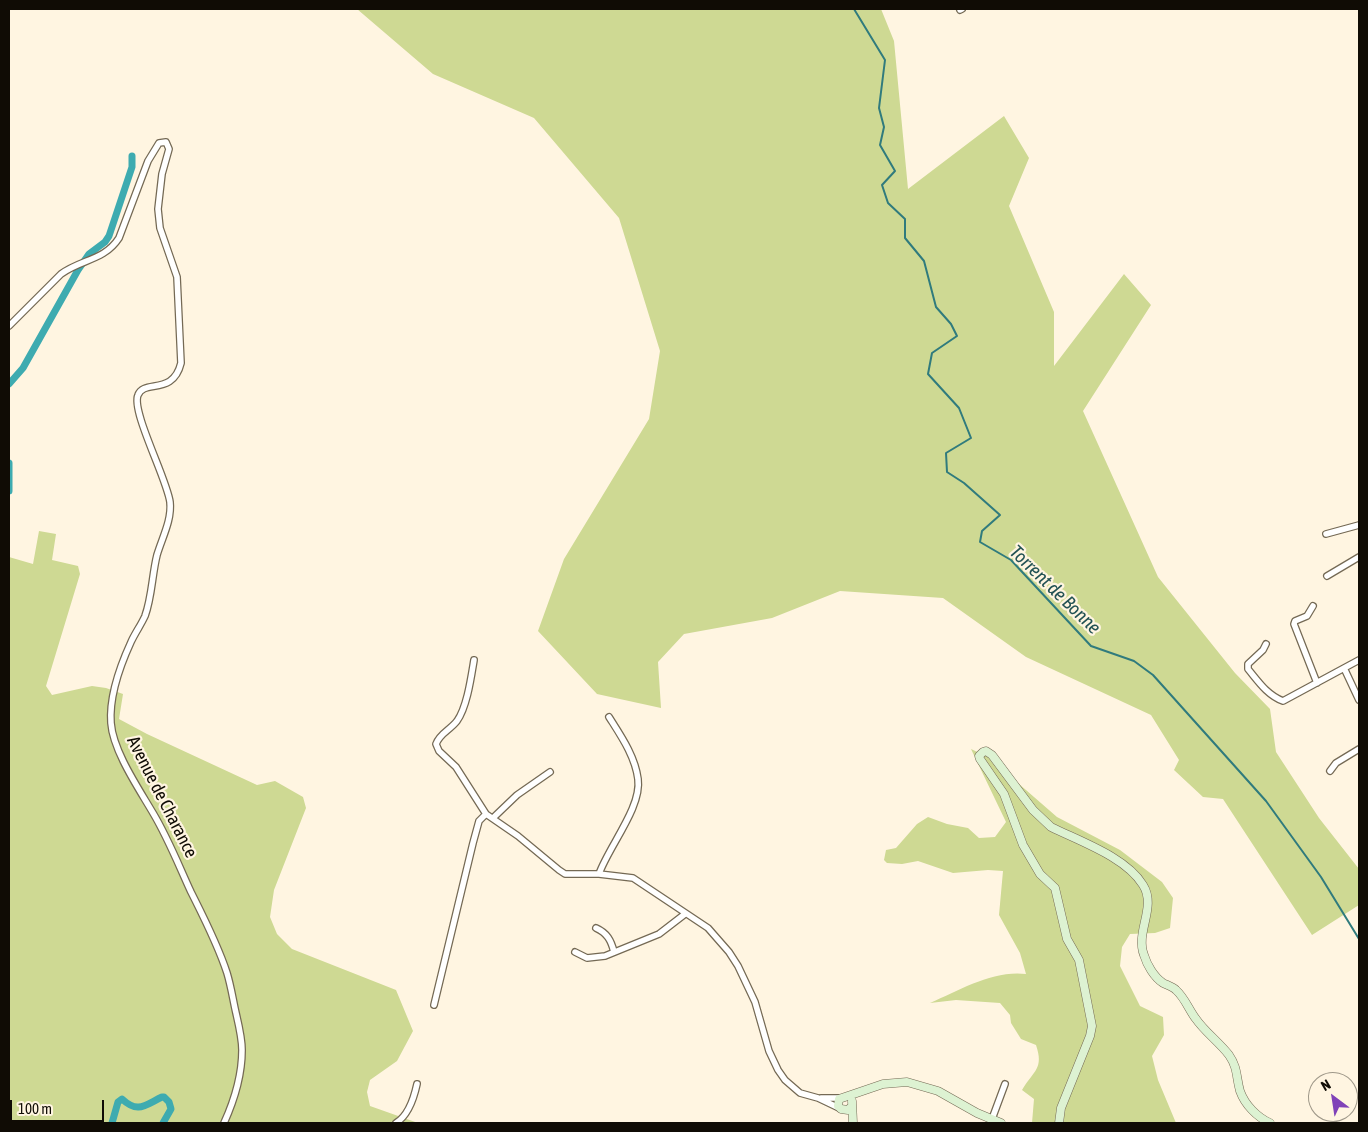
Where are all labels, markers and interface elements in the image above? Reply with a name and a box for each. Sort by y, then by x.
water label: Torrent de Bonne [1005,541,1105,639]
street label: Avenue de Charance [122,733,202,861]
north arrow [1308,1072,1358,1122]
text: N [1318,1076,1333,1094]
scale bar [12,1090,106,1122]
text: 100 m [18,1100,52,1117]

